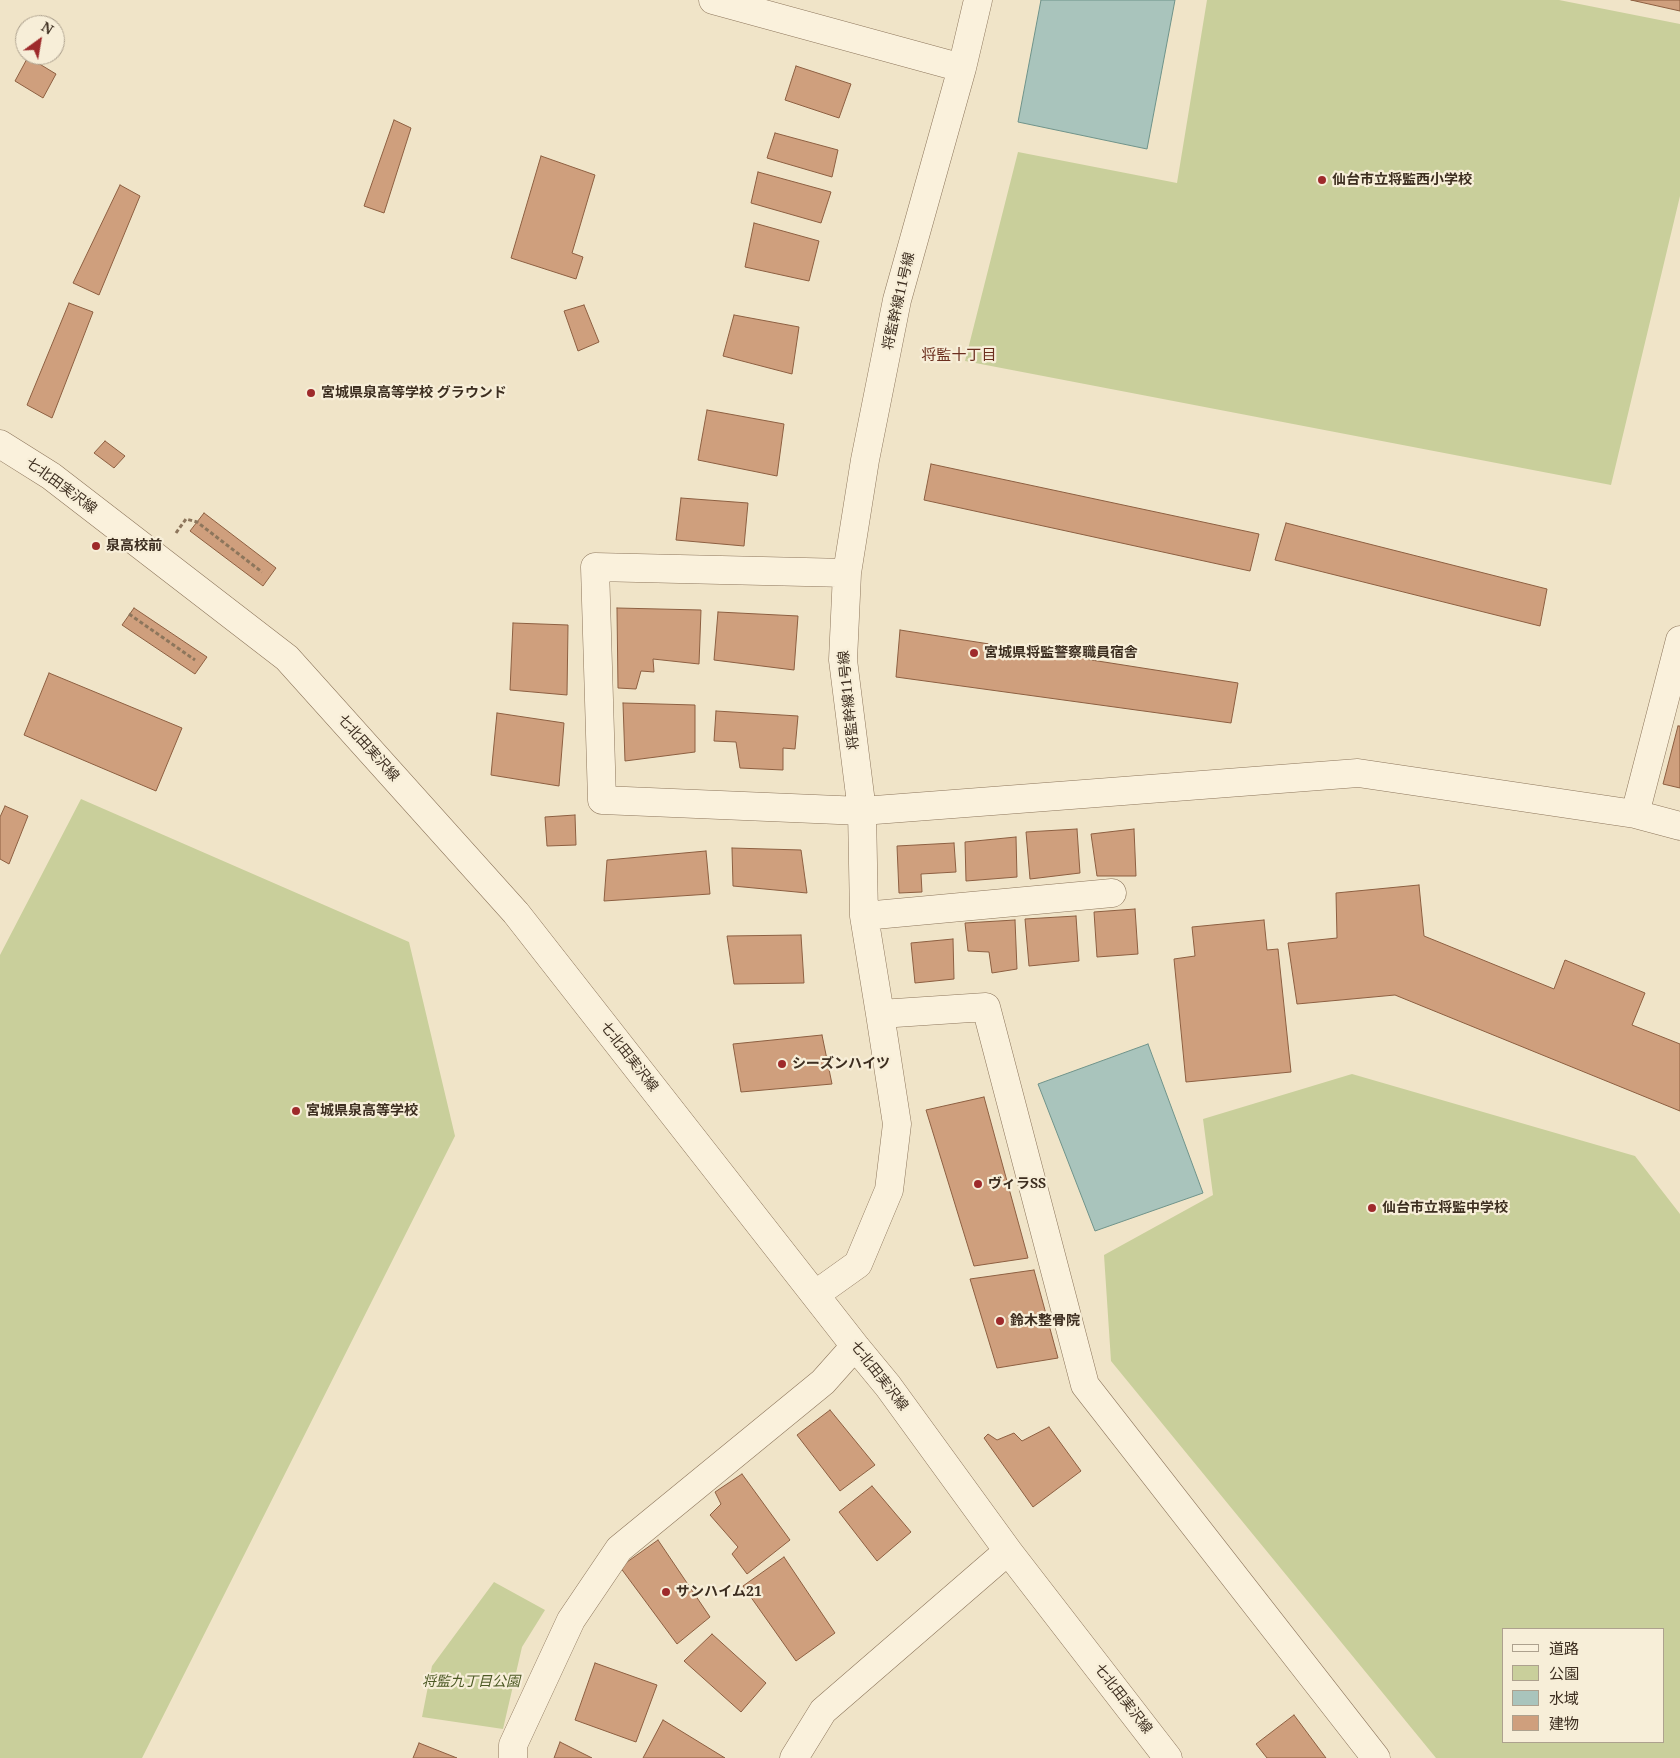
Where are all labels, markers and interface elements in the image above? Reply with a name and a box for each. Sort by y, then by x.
north arrow [15,15,65,65]
text: N [38,17,57,39]
place label: 仙台市立将監西小学校 [1332,172,1472,188]
marker: 仙台市立将監西小学校 [1316,174,1328,186]
street label: 将監幹線11号線 [880,251,918,351]
district label: 将監十丁目 [922,347,996,365]
place label: 宮城県泉高等学校 グラウンド [321,385,507,401]
marker: 宮城県泉高等学校 グラウンド [305,387,317,399]
street label: 七北田実沢線 [22,455,100,517]
place label: 泉高校前 [106,538,162,554]
marker: 泉高校前 [90,540,102,552]
place label: 宮城県将監警察職員宿舎 [984,645,1138,661]
marker: 宮城県将監警察職員宿舎 [968,647,980,659]
street label: 将監幹線11号線 [835,650,863,750]
street label: 七北田実沢線 [334,711,402,785]
street label: 七北田実沢線 [597,1019,661,1095]
place label: シーズンハイツ [792,1056,890,1072]
marker: シーズンハイツ [776,1058,788,1070]
place label: 宮城県泉高等学校 [306,1103,418,1119]
marker: 宮城県泉高等学校 [290,1105,302,1117]
place label: ヴィラSS [988,1176,1046,1192]
marker: ヴィラSS [972,1178,984,1190]
place label: 仙台市立将監中学校 [1382,1200,1508,1216]
marker: 仙台市立将監中学校 [1366,1202,1378,1214]
place label: 鈴木整骨院 [1010,1313,1080,1329]
marker: 鈴木整骨院 [994,1315,1006,1327]
street label: 七北田実沢線 [847,1338,911,1414]
place label: サンハイム21 [676,1584,762,1600]
marker: サンハイム21 [660,1586,672,1598]
legend [1502,1628,1665,1743]
text: 道路 [1549,1638,1579,1658]
street label: 七北田実沢線 [1091,1661,1155,1737]
text: 公園 [1549,1663,1579,1683]
park label: 将監九丁目公園 [422,1674,520,1690]
text: 水域 [1549,1688,1579,1708]
text: 建物 [1549,1713,1579,1733]

